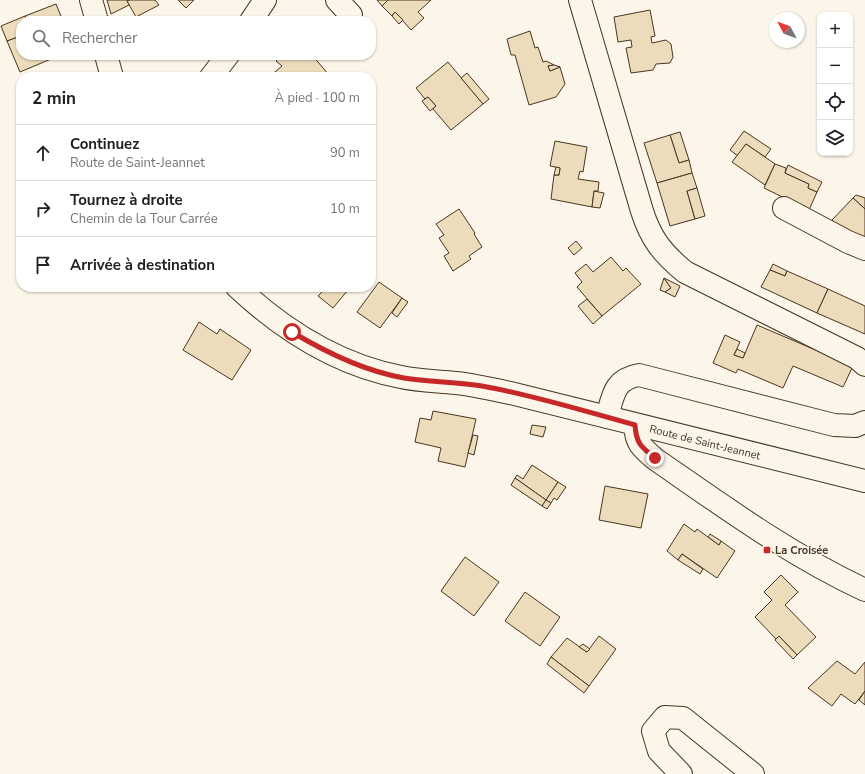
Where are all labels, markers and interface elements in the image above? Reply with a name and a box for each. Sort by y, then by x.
north arrow [769,12,805,48]
map controls [817,12,853,156]
button: + [817,12,853,48]
search box [16,16,376,60]
icon: search [30,27,52,49]
text: Rechercher [62,28,137,48]
button: − [817,48,853,84]
button: locate [817,84,853,120]
text: 2 min [32,87,76,110]
text: À pied · 100 m [275,89,360,107]
button: layers [817,120,853,156]
text: Continuez [70,134,139,154]
icon: ahead [32,142,54,164]
text: 90 m [330,144,360,162]
text: Route de Saint-Jeannet [70,154,205,172]
text: Tournez à droite [70,190,183,210]
icon: right [32,198,54,220]
text: 10 m [330,200,360,218]
text: Chemin de la Tour Carrée [70,210,218,228]
icon: arrive [32,254,54,276]
text: Arrivée à destination [70,255,215,275]
route start [283,323,301,341]
street label: Route de Saint-Jeannet [648,421,762,464]
route end [646,449,664,467]
place label: La Croisée [775,543,828,558]
marker: La Croisée [762,545,772,555]

